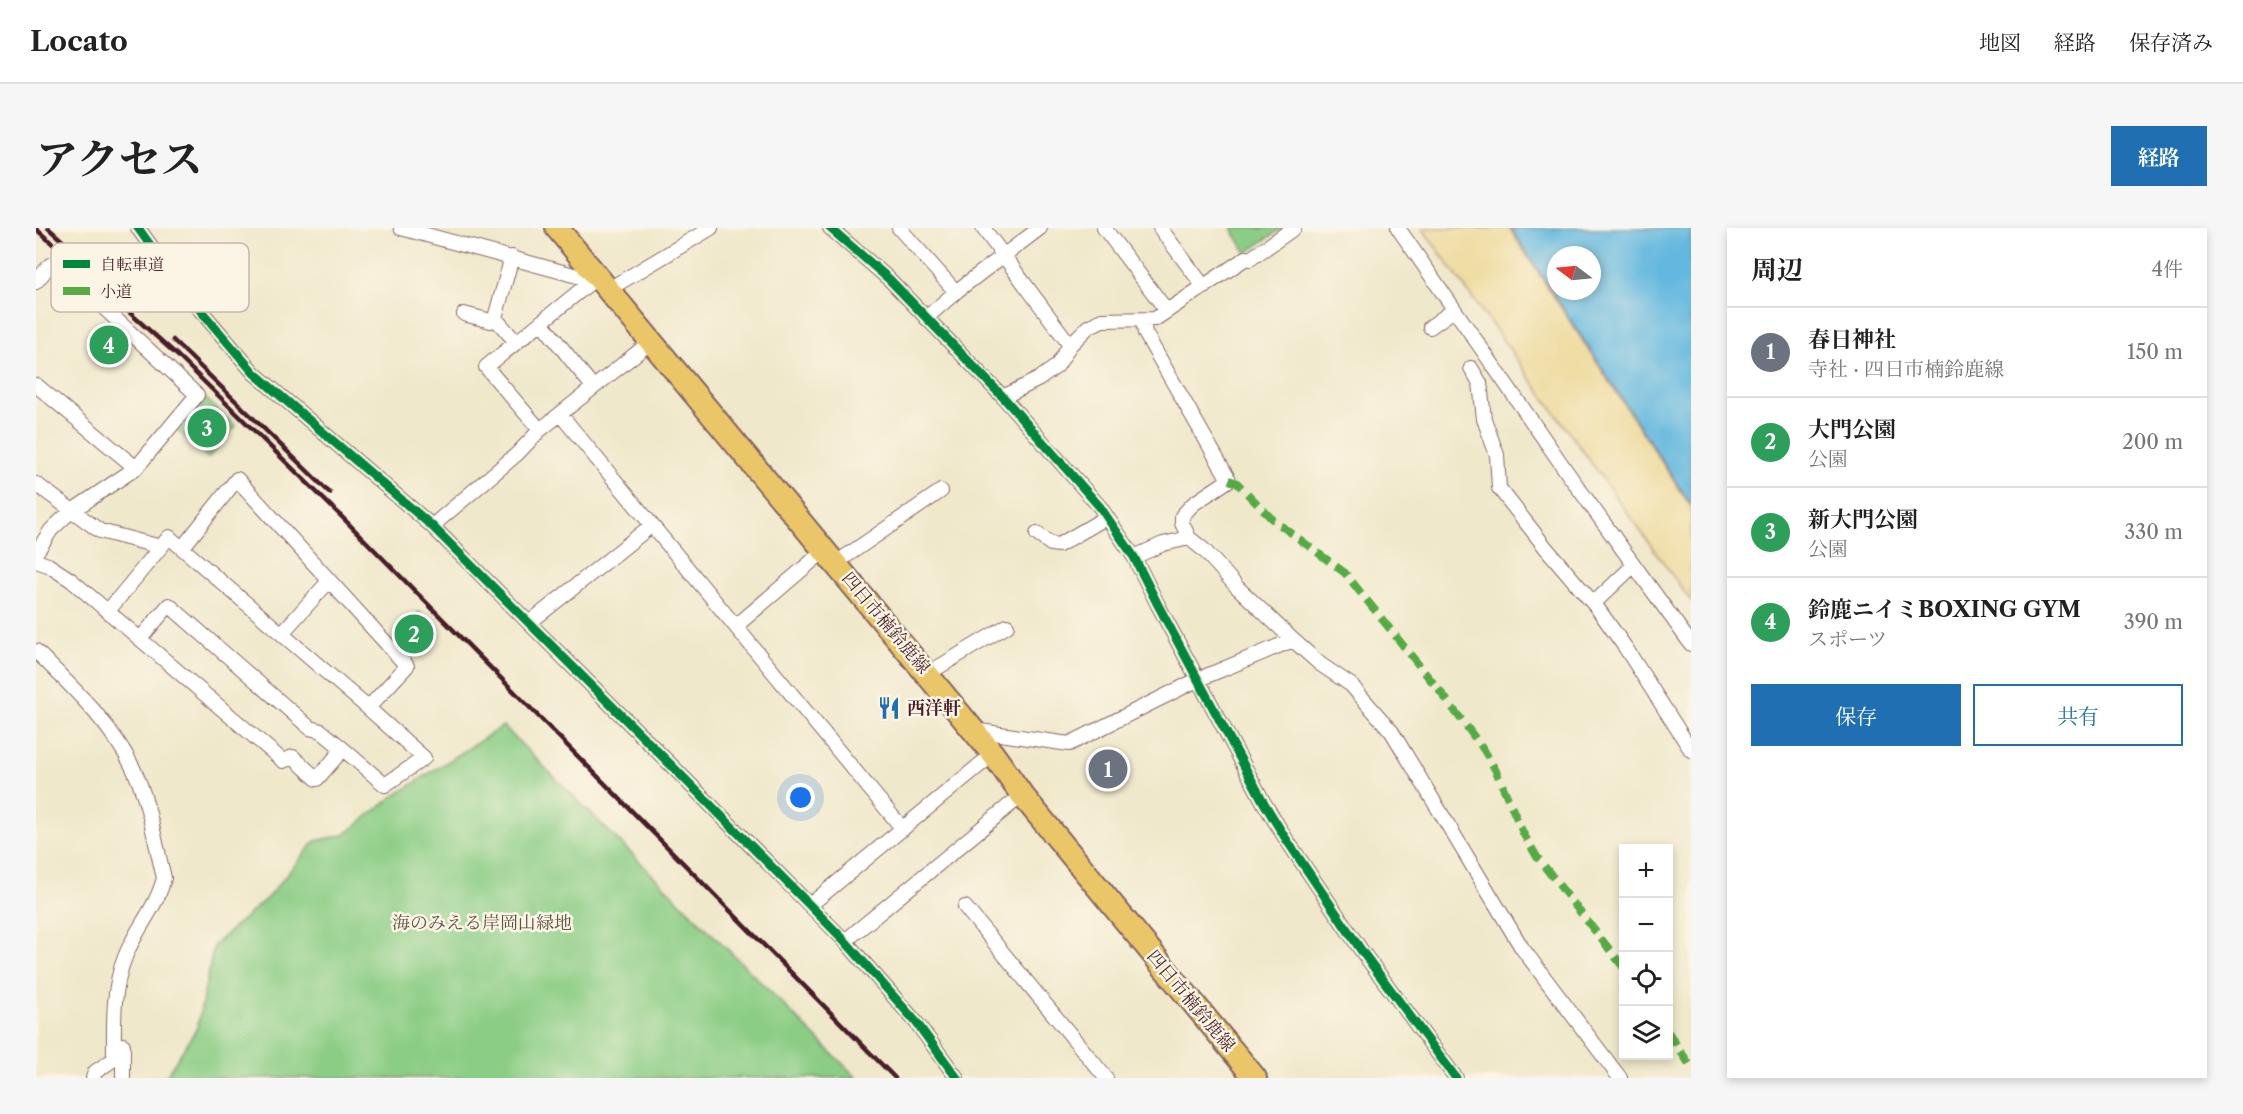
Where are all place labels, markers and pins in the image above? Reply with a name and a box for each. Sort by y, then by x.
pin: 4 [90,322,128,368]
pin: 3 [188,406,226,450]
pin: 2 [394,612,434,656]
restaurant icon: 西洋軒 [876,695,902,721]
place label: 西洋軒 [907,697,961,719]
pin: 1 [1088,746,1128,792]

